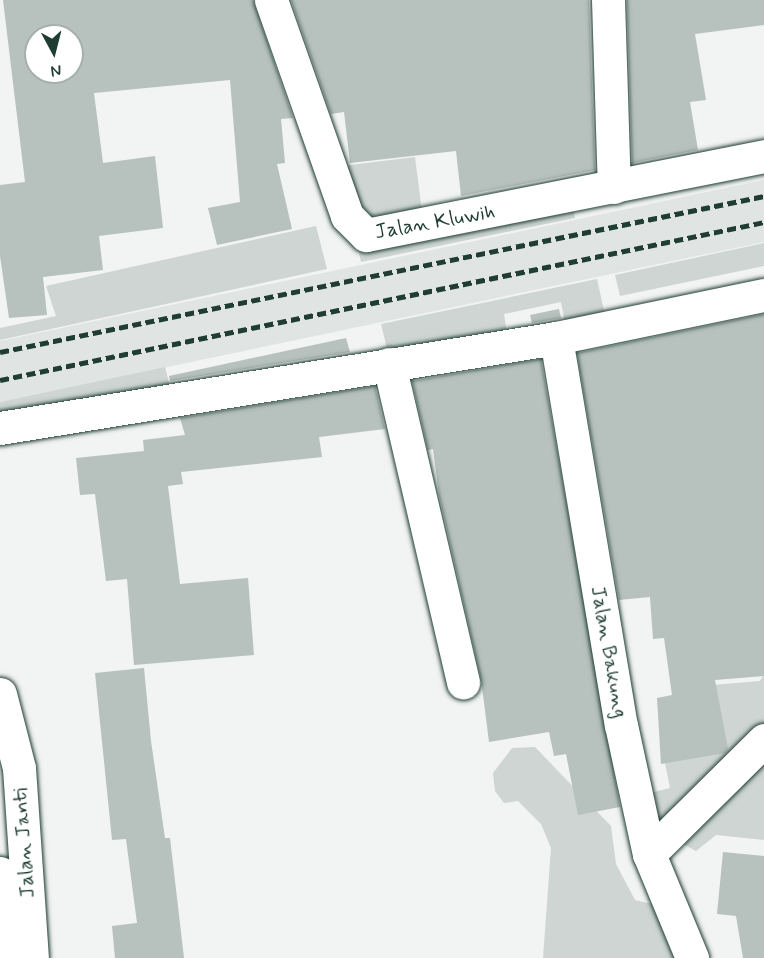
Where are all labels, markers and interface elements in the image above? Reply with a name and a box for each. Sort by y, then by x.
north arrow [24,24,84,84]
text: N [49,59,63,81]
street label: Jalan Kluwih [373,199,497,245]
street label: Jalan Bakung [585,586,633,718]
street label: Jalan Janti [8,788,40,898]

